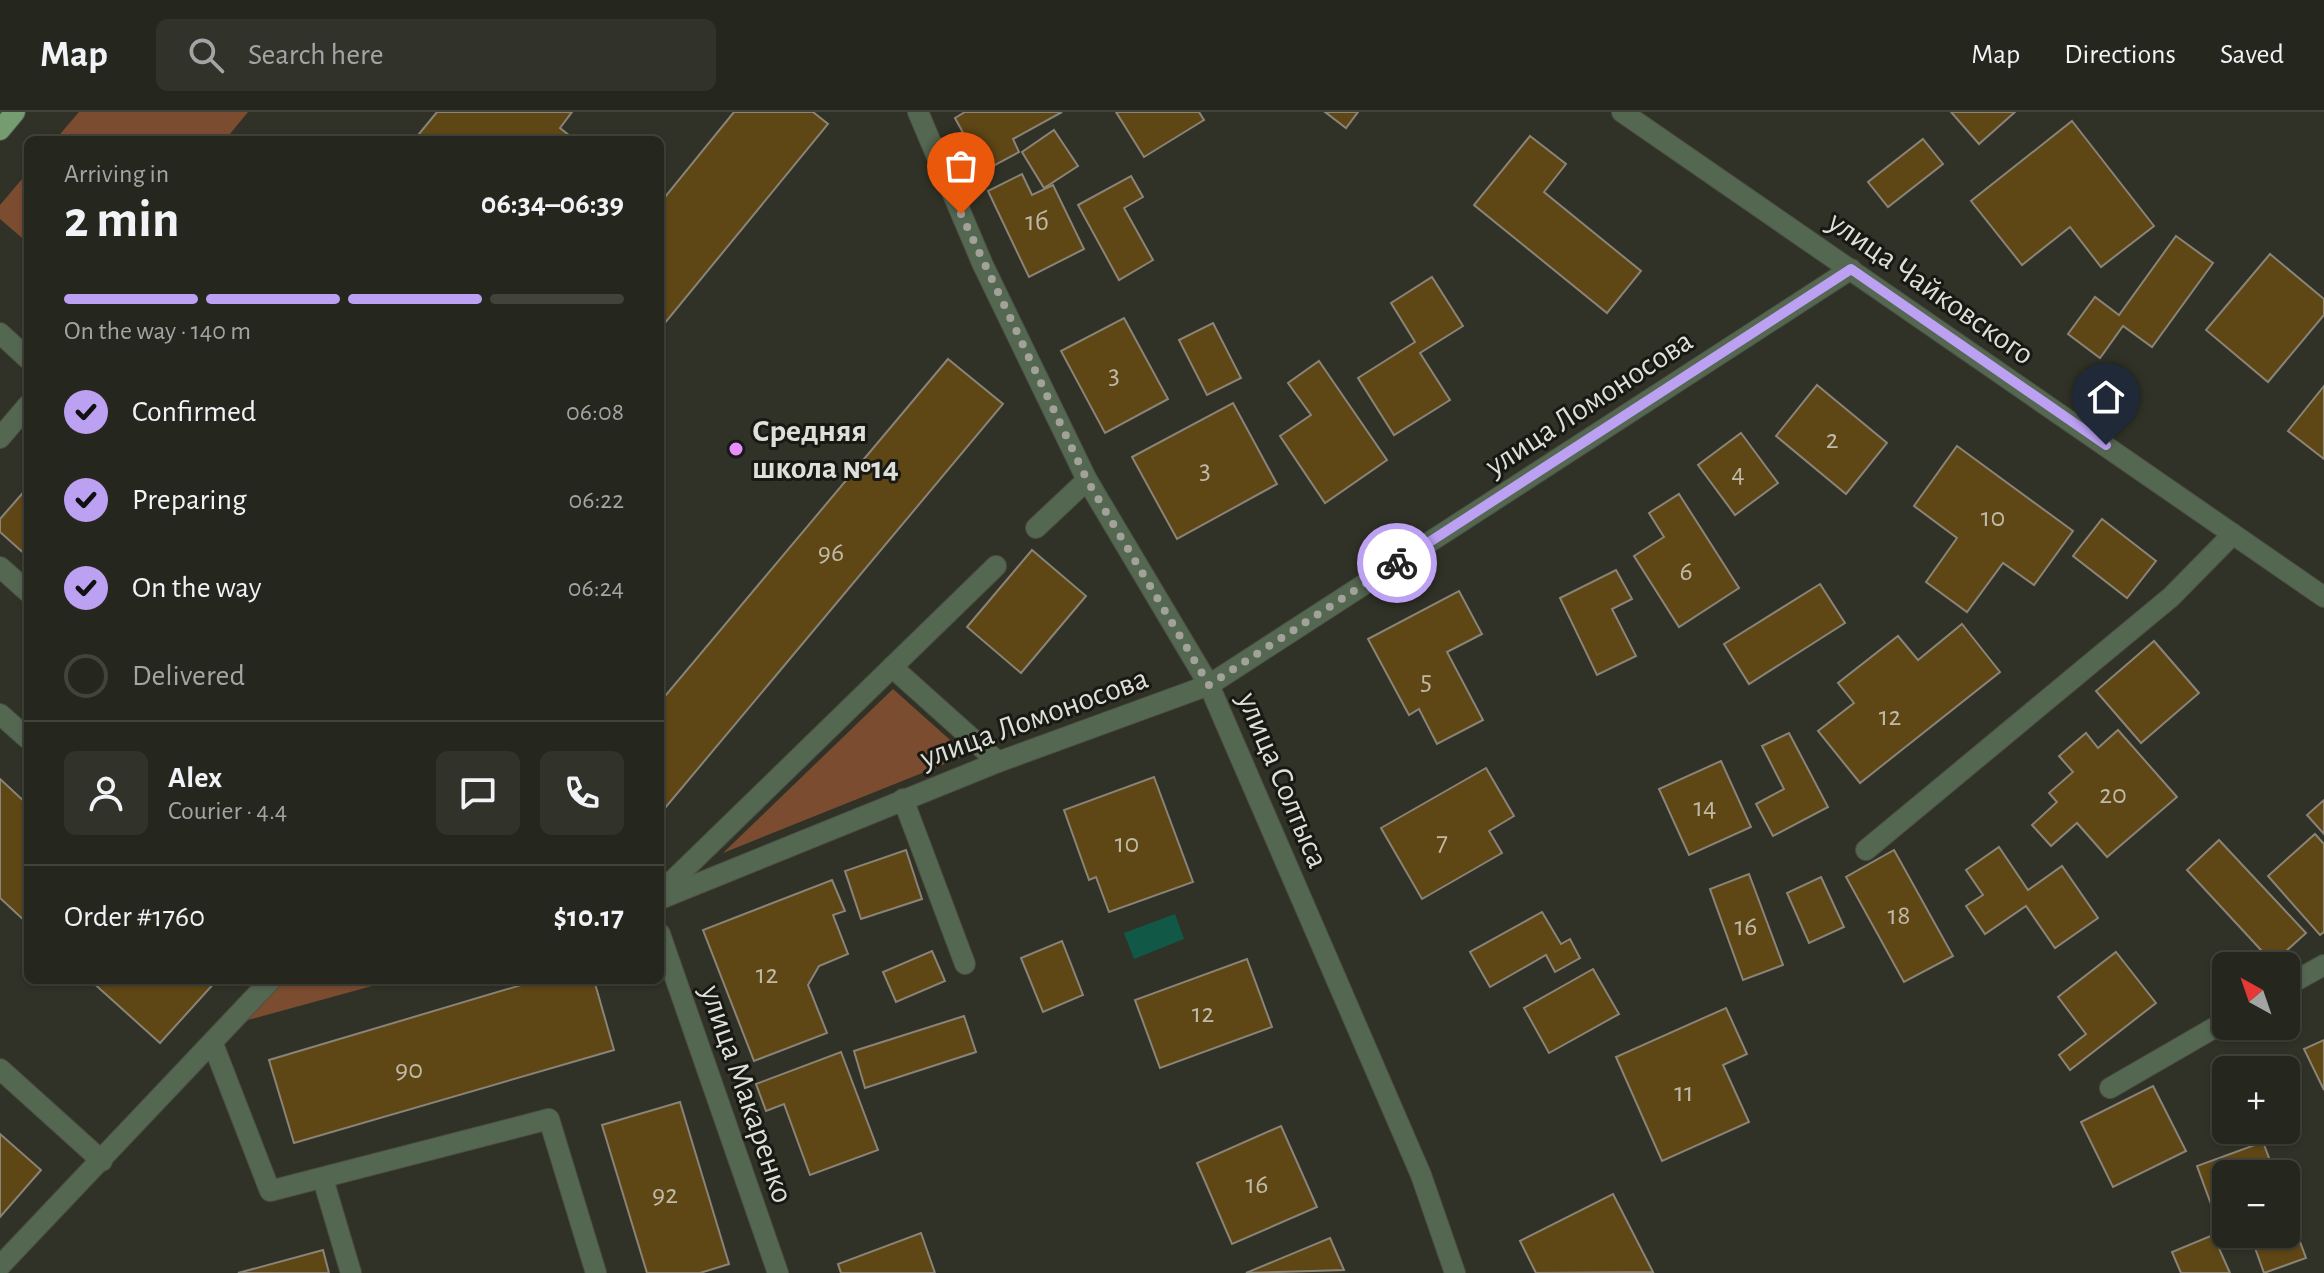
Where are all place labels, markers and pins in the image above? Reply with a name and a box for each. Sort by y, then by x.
pin [927,132,995,214]
pin [2072,363,2140,445]
place label: Средняя школа №14 [752,415,899,484]
marker: Средняя школа №14 [727,440,745,458]

